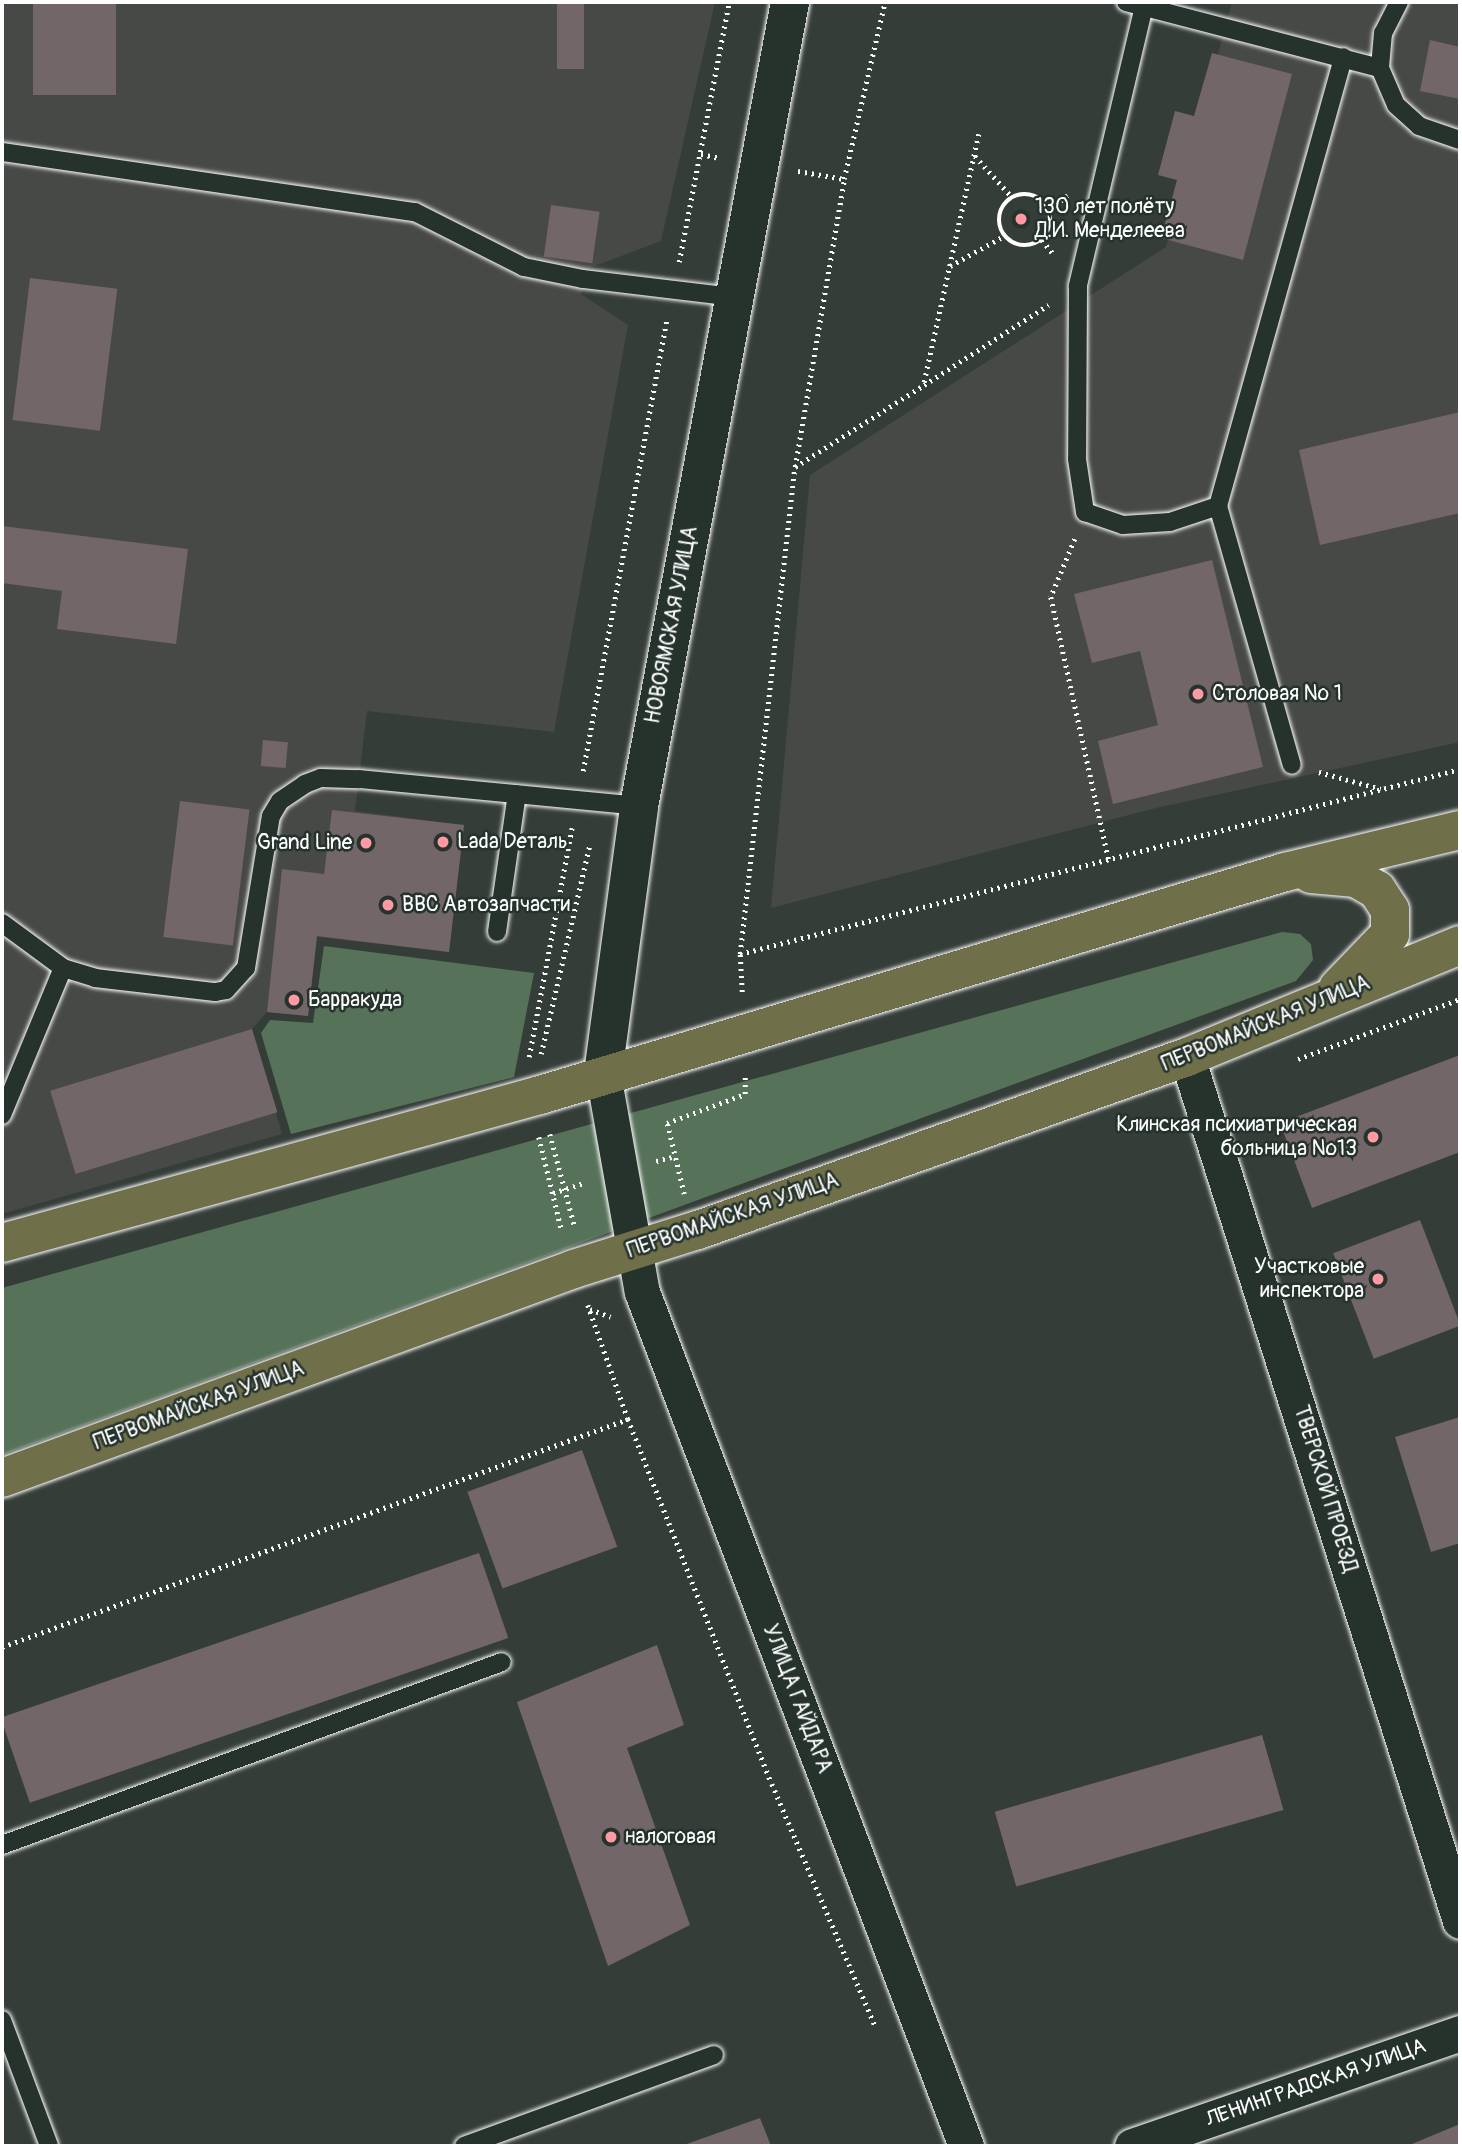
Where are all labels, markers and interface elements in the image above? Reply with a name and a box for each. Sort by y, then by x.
place label: 130 лет полёту Д.И. Менделеева [1035,194,1185,244]
marker: 130 лет полёту Д.И. Менделеева [1013,211,1029,227]
street label: НОВОЯМСКАЯ УЛИЦА [640,524,704,726]
place label: Столовая № 1 [1212,681,1342,707]
marker: Столовая № 1 [1190,686,1206,702]
place label: Lada Dеталь [457,829,568,855]
place label: Grand Line [257,830,352,856]
marker: Lada Dеталь [435,834,451,850]
marker: Grand Line [358,835,374,851]
place label: ВВС Автозапчасти [402,892,570,918]
marker: ВВС Автозапчасти [380,897,396,913]
street label: ПЕРВОМАЙСКАЯ УЛИЦА [1158,971,1374,1077]
place label: Барракуда [308,987,402,1013]
marker: Барракуда [286,992,302,1008]
place label: Клинская психиатрическая больница №13 [1116,1112,1357,1162]
marker: Клинская психиатрическая больница №13 [1363,1127,1383,1147]
street label: ПЕРВОМАЙСКАЯ УЛИЦА [624,1168,842,1264]
place label: Участковые инспектора [1254,1254,1364,1304]
marker: Участковые инспектора [1370,1271,1386,1287]
street label: ПЕРВОМАЙСКАЯ УЛИЦА [90,1356,308,1456]
street label: ТВЕРСКОЙ ПРОЕЗД [1288,1403,1362,1575]
street label: УЛИЦА ГАЙДАРА [757,1621,837,1777]
place label: налоговая [625,1824,716,1850]
marker: налоговая [603,1829,619,1845]
street label: ЛЕНИНГРАДСКАЯ УЛИЦА [1203,2033,1429,2133]

